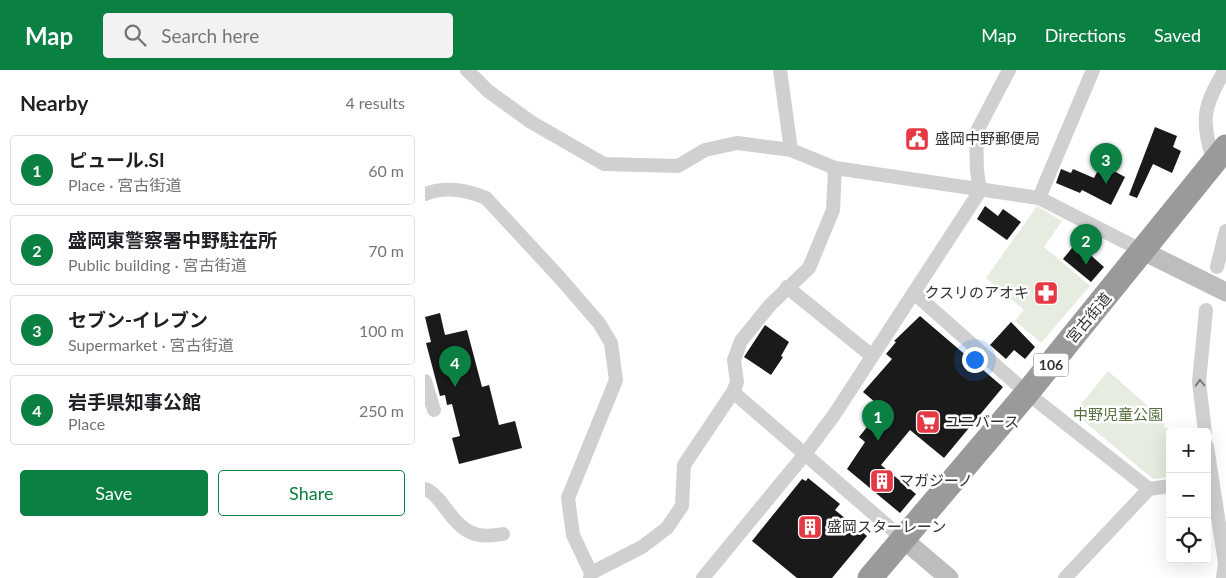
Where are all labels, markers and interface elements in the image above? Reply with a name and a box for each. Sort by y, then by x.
search box [103,13,453,58]
text: Map [25,21,73,50]
icon: search [121,21,149,49]
text: Search here [161,24,259,47]
text: Map [981,24,1017,46]
text: Directions [1045,24,1126,46]
text: Saved [1154,24,1201,46]
text: Nearby [20,90,88,115]
text: 4 results [345,93,405,112]
public building icon: 盛岡中野郵便局 [904,126,930,152]
place label: 盛岡中野郵便局 [935,129,1040,147]
pin: 3 [1090,143,1122,184]
text: ピュール.SI [68,148,165,171]
text: 1 [32,161,42,180]
text: 60 m [368,161,404,180]
text: Place · 宮古街道 [68,175,182,194]
pin: 2 [1070,224,1102,265]
text: 盛岡東警察署中野駐在所 [68,228,277,251]
text: 2 [32,241,42,260]
text: 70 m [368,241,404,260]
text: Public building · 宮古街道 [68,255,247,274]
pharmacy icon: クスリのアオキ [1033,280,1059,306]
place label: クスリのアオキ [924,283,1029,301]
street label: 宮古街道 [1062,289,1114,346]
text: セブン-イレブン [68,308,208,331]
text: 3 [32,321,42,340]
text: 100 m [359,321,404,340]
text: Supermarket · 宮古街道 [68,335,234,354]
pin: 4 [439,346,471,387]
your location [962,347,988,373]
road number: 106 [1033,354,1069,376]
one-way arrow [1195,379,1205,387]
text: 岩手県知事公館 [68,390,201,413]
pin: 1 [862,400,894,441]
text: 4 [32,401,42,420]
text: 250 m [359,401,404,420]
park label: 中野児童公園 [1073,405,1163,423]
supermarket icon: ユニバース [915,409,941,435]
place label: ユニバース [945,412,1019,430]
text: Place [68,414,105,433]
map controls [1166,428,1211,563]
button: + [1166,428,1211,473]
building icon: マガジーノ [869,468,895,494]
button: Save [20,470,208,516]
button: Share [218,470,405,516]
place label: マガジーノ [899,471,973,489]
button: − [1166,473,1211,518]
building icon: 盛岡スターレーン [797,514,823,540]
place label: 盛岡スターレーン [827,517,946,535]
button: locate [1166,518,1211,563]

